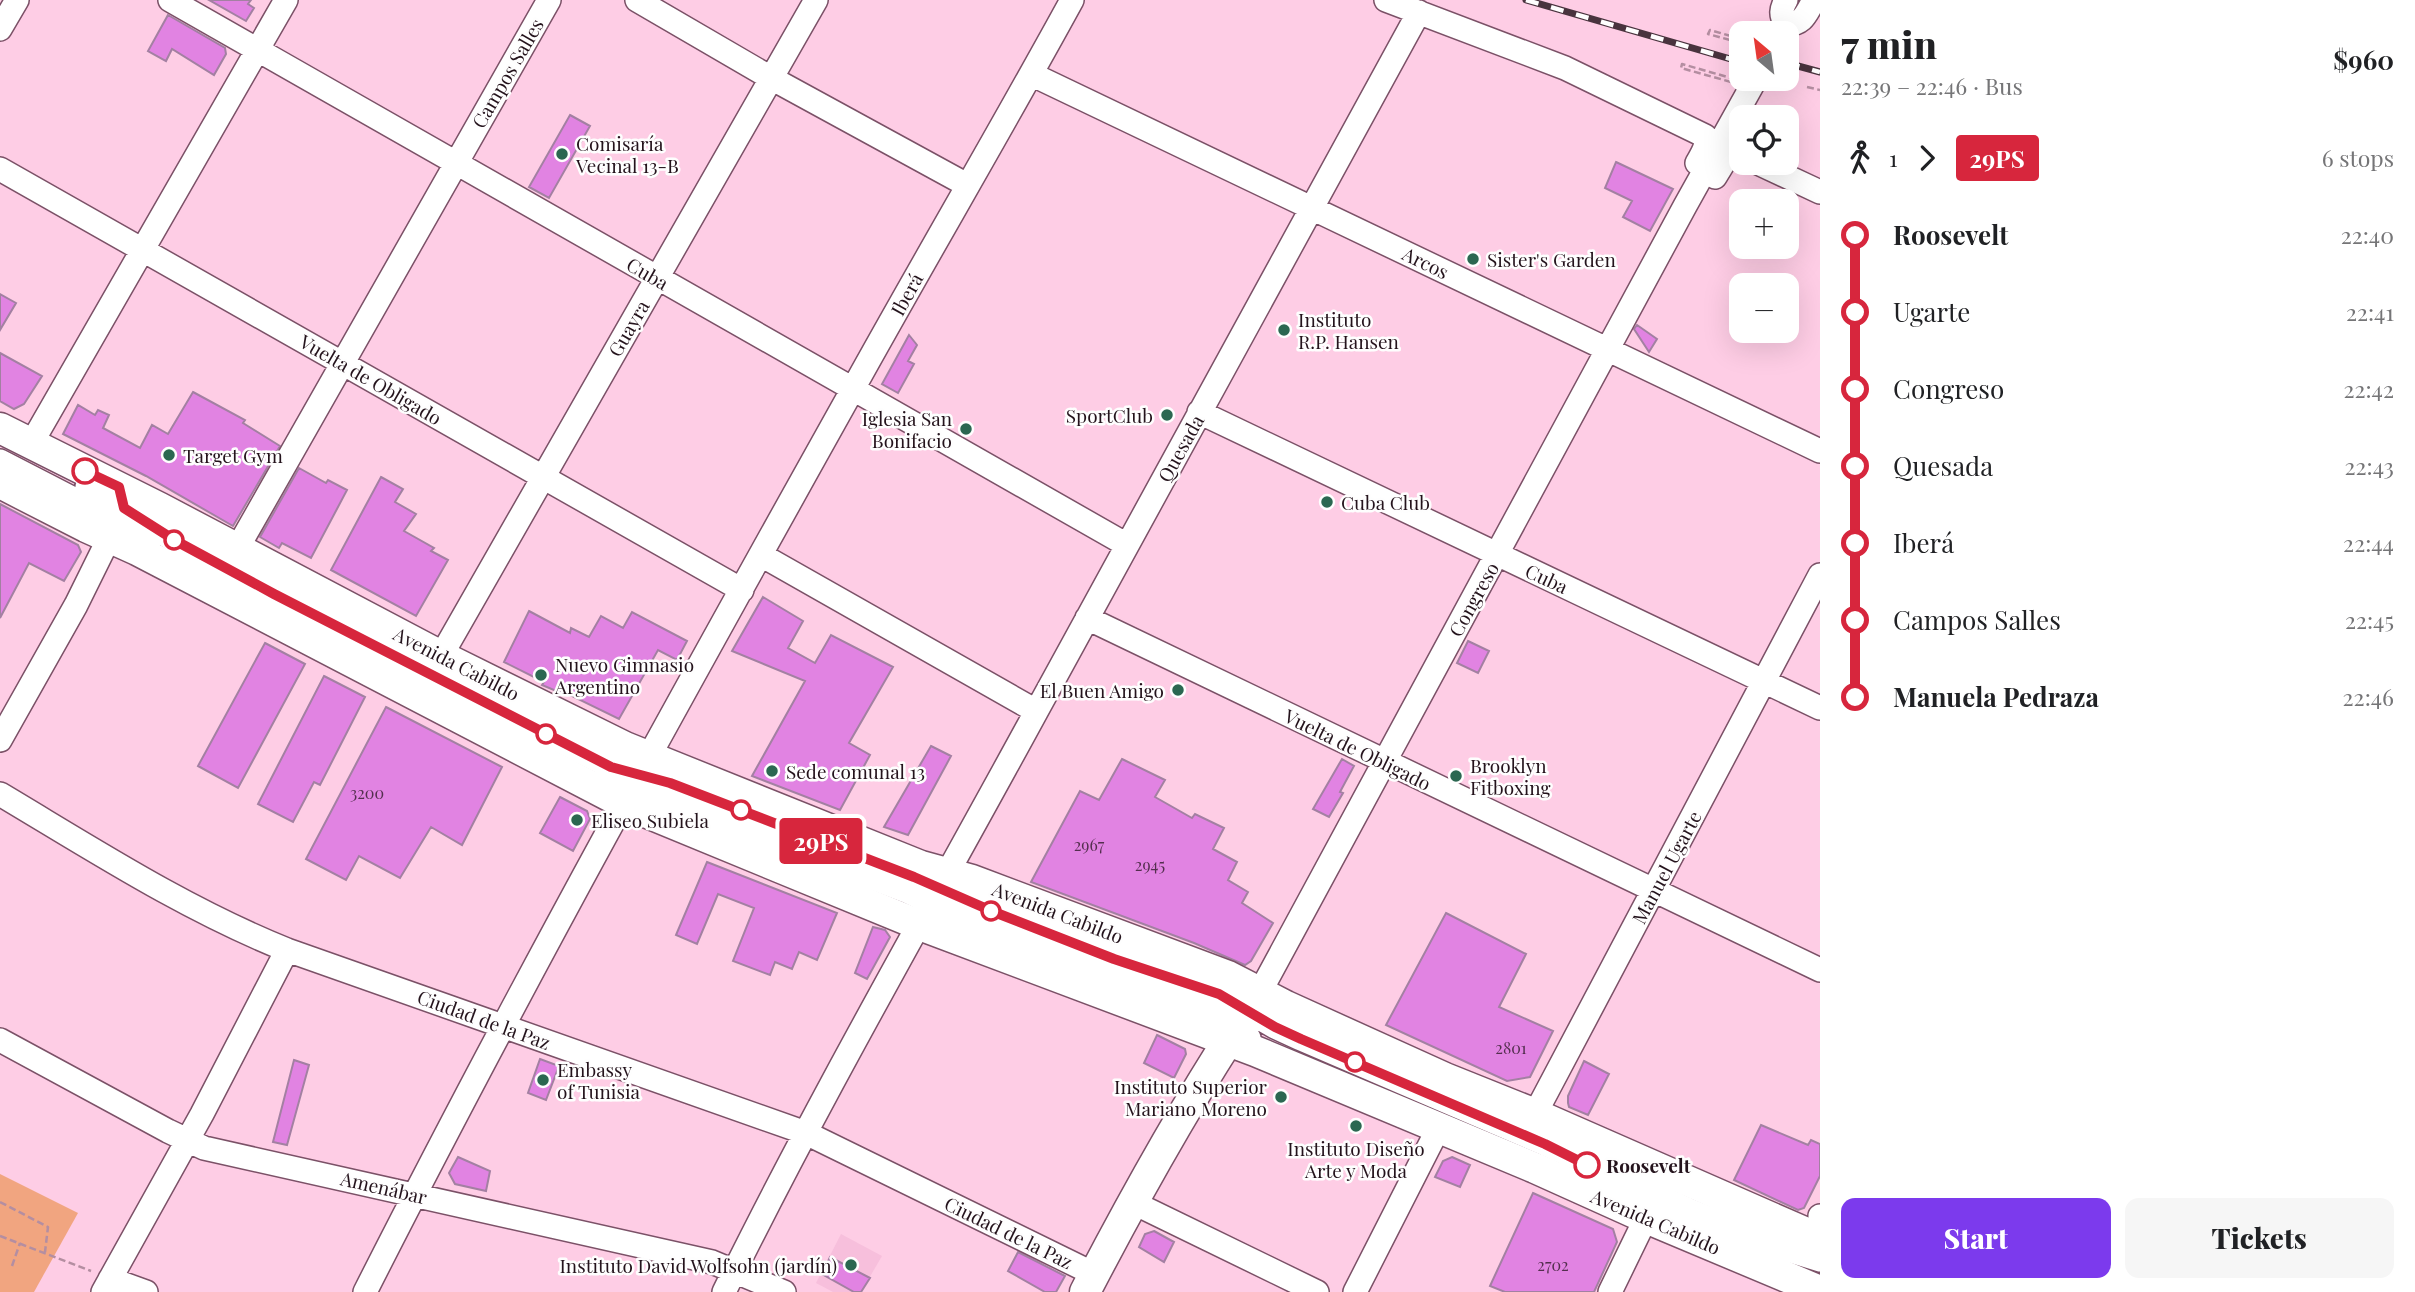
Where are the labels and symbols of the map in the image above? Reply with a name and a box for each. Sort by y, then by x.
street label: Campos Salles [465,13,549,133]
north arrow [1729,21,1799,91]
place label: Comisaría Vecinal 13-B [575,130,679,178]
marker: Comisaría Vecinal 13-B [554,146,570,162]
street label: Arcos [1398,239,1453,284]
place label: Sister's Garden [1487,246,1616,272]
street label: Cuba [622,251,674,296]
marker: Sister's Garden [1465,251,1481,267]
street label: Iberá [884,268,928,320]
street label: Guayra [601,295,655,361]
place label: Instituto R.P. Hansen [1298,306,1400,354]
marker: Instituto R.P. Hansen [1276,322,1292,338]
street label: Vuelta de Obligado [294,327,447,430]
place label: SportClub [1066,402,1153,428]
place label: Iglesia San Bonifacio [862,405,953,453]
marker: SportClub [1159,407,1175,423]
street label: Quesada [1151,409,1209,486]
marker: Iglesia San Bonifacio [958,421,974,437]
place label: Target Gym [183,442,283,468]
marker: Target Gym [161,447,177,463]
unlabelled marker [72,458,98,484]
place label: Cuba Club [1341,489,1430,515]
marker: Cuba Club [1319,494,1335,510]
unlabelled marker [164,530,184,550]
street label: Congreso [1442,557,1504,641]
street label: Cuba [1521,557,1573,599]
street label: Avenida Cabildo [389,620,524,706]
place label: Nuevo Gimnasio Argentino [554,651,694,699]
marker: Nuevo Gimnasio Argentino [533,667,549,683]
place label: El Buen Amigo [1040,677,1164,703]
marker: El Buen Amigo [1170,682,1186,698]
street label: Vuelta de Obligado [1279,702,1436,796]
unlabelled marker [536,724,556,744]
place label: Brooklyn Fitboxing [1470,752,1551,800]
place label: Sede comunal 13 [786,758,925,784]
marker: Sede comunal 13 [764,763,780,779]
marker: Brooklyn Fitboxing [1448,768,1464,784]
house number: 3200 [350,782,384,803]
unlabelled marker [731,800,751,820]
street label: Manuel Ugarte [1625,806,1707,928]
place label: Eliseo Subiela [591,807,709,833]
marker: Eliseo Subiela [569,812,585,828]
line badge: 29PS [772,818,870,864]
house number: 2967 [1074,834,1105,855]
house number: 2945 [1135,854,1165,875]
street label: Avenida Cabildo [988,875,1127,949]
unlabelled marker [981,901,1001,921]
street label: Ciudad de la Paz [414,983,554,1055]
house number: 2801 [1495,1037,1527,1058]
unlabelled marker [1345,1052,1365,1072]
place label: Embassy of Tunisia [557,1056,640,1104]
marker: Embassy of Tunisia [535,1072,551,1088]
place label: Instituto Superior Mariano Moreno [1114,1073,1268,1121]
marker: Instituto Superior Mariano Moreno [1273,1089,1289,1105]
marker: Instituto Diseño Arte y Moda [1348,1118,1364,1134]
place label: Instituto Diseño Arte y Moda [1287,1135,1425,1183]
marker: Roosevelt [1574,1152,1600,1178]
place label: Roosevelt [1606,1152,1691,1178]
street label: Amenábar [337,1164,430,1210]
street label: Avenida Cabildo [1586,1182,1725,1260]
street label: Ciudad de la Paz [941,1190,1077,1274]
place label: Instituto David Wolfsohn (jardín) [559,1252,837,1278]
house number: 2702 [1537,1254,1569,1275]
marker: Instituto David Wolfsohn (jardín) [843,1257,859,1273]

